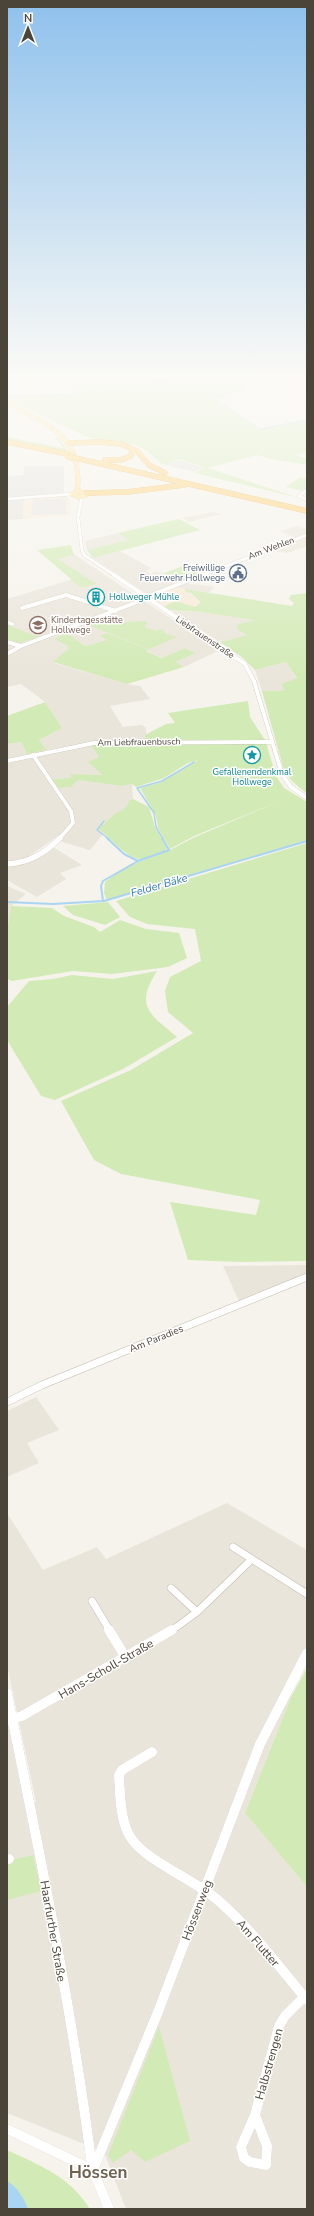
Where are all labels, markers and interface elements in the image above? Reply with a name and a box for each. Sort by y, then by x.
north arrow [8,8,48,48]
text: N [24,11,32,26]
street label: Am Wehlen [246,534,296,562]
place label: Freiwillige Feuerwehr Hollwege [140,562,225,584]
public building icon: Freiwillige Feuerwehr Hollwege [228,563,248,583]
building icon: Hollweger Mühle [86,587,106,607]
place label: Hollweger Mühle [109,591,179,603]
street label: Liebfrauenstraße [173,613,237,661]
place label: Kindertagesstätte Hollwege [51,614,123,636]
school or university icon: Kindertagesstätte Hollwege [28,615,48,635]
street label: Am Liebfrauenbusch [97,735,181,749]
place icon: Gefallenendenkmal Hollwege [242,745,262,765]
place label: Gefallenendenkmal Hollwege [213,766,292,788]
water label: Felder Bäke [129,870,189,901]
street label: Am Paradies [127,1322,186,1356]
street label: Hans-Scholl-Straße [56,1635,156,1703]
street label: Hössenweg [178,1877,216,1943]
street label: Haarfurther Straße [36,1879,70,1983]
street label: Am Flutter [233,1916,283,1971]
street label: Halbstrengen [251,2026,287,2102]
district label: Hössen [69,2161,127,2184]

